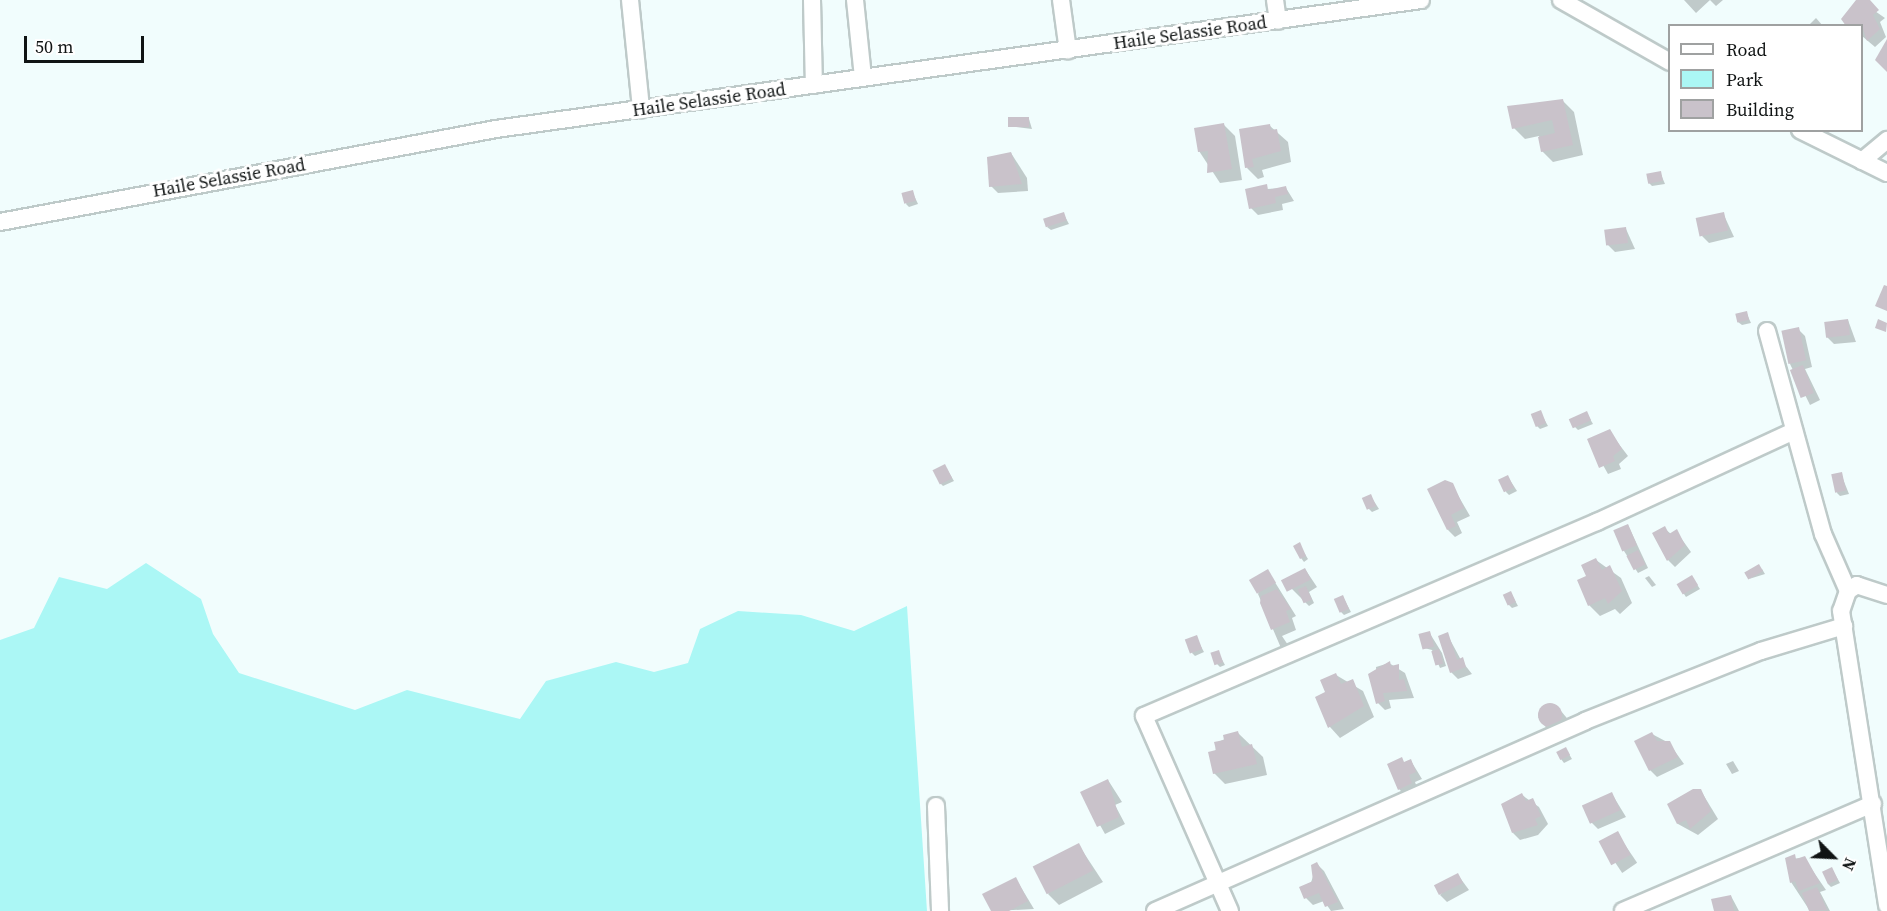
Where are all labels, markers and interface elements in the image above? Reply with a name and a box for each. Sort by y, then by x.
street label: Haile Selassie Road [1112,12,1268,54]
scale bar [27,24,147,62]
legend [1668,24,1863,132]
text: 50 m [35,34,73,59]
text: Road [1726,37,1767,62]
text: Park [1726,67,1763,92]
street label: Haile Selassie Road [631,79,787,121]
text: Building [1726,97,1794,122]
street label: Haile Selassie Road [151,154,307,202]
north arrow [1803,827,1863,887]
text: N [1837,855,1862,874]

